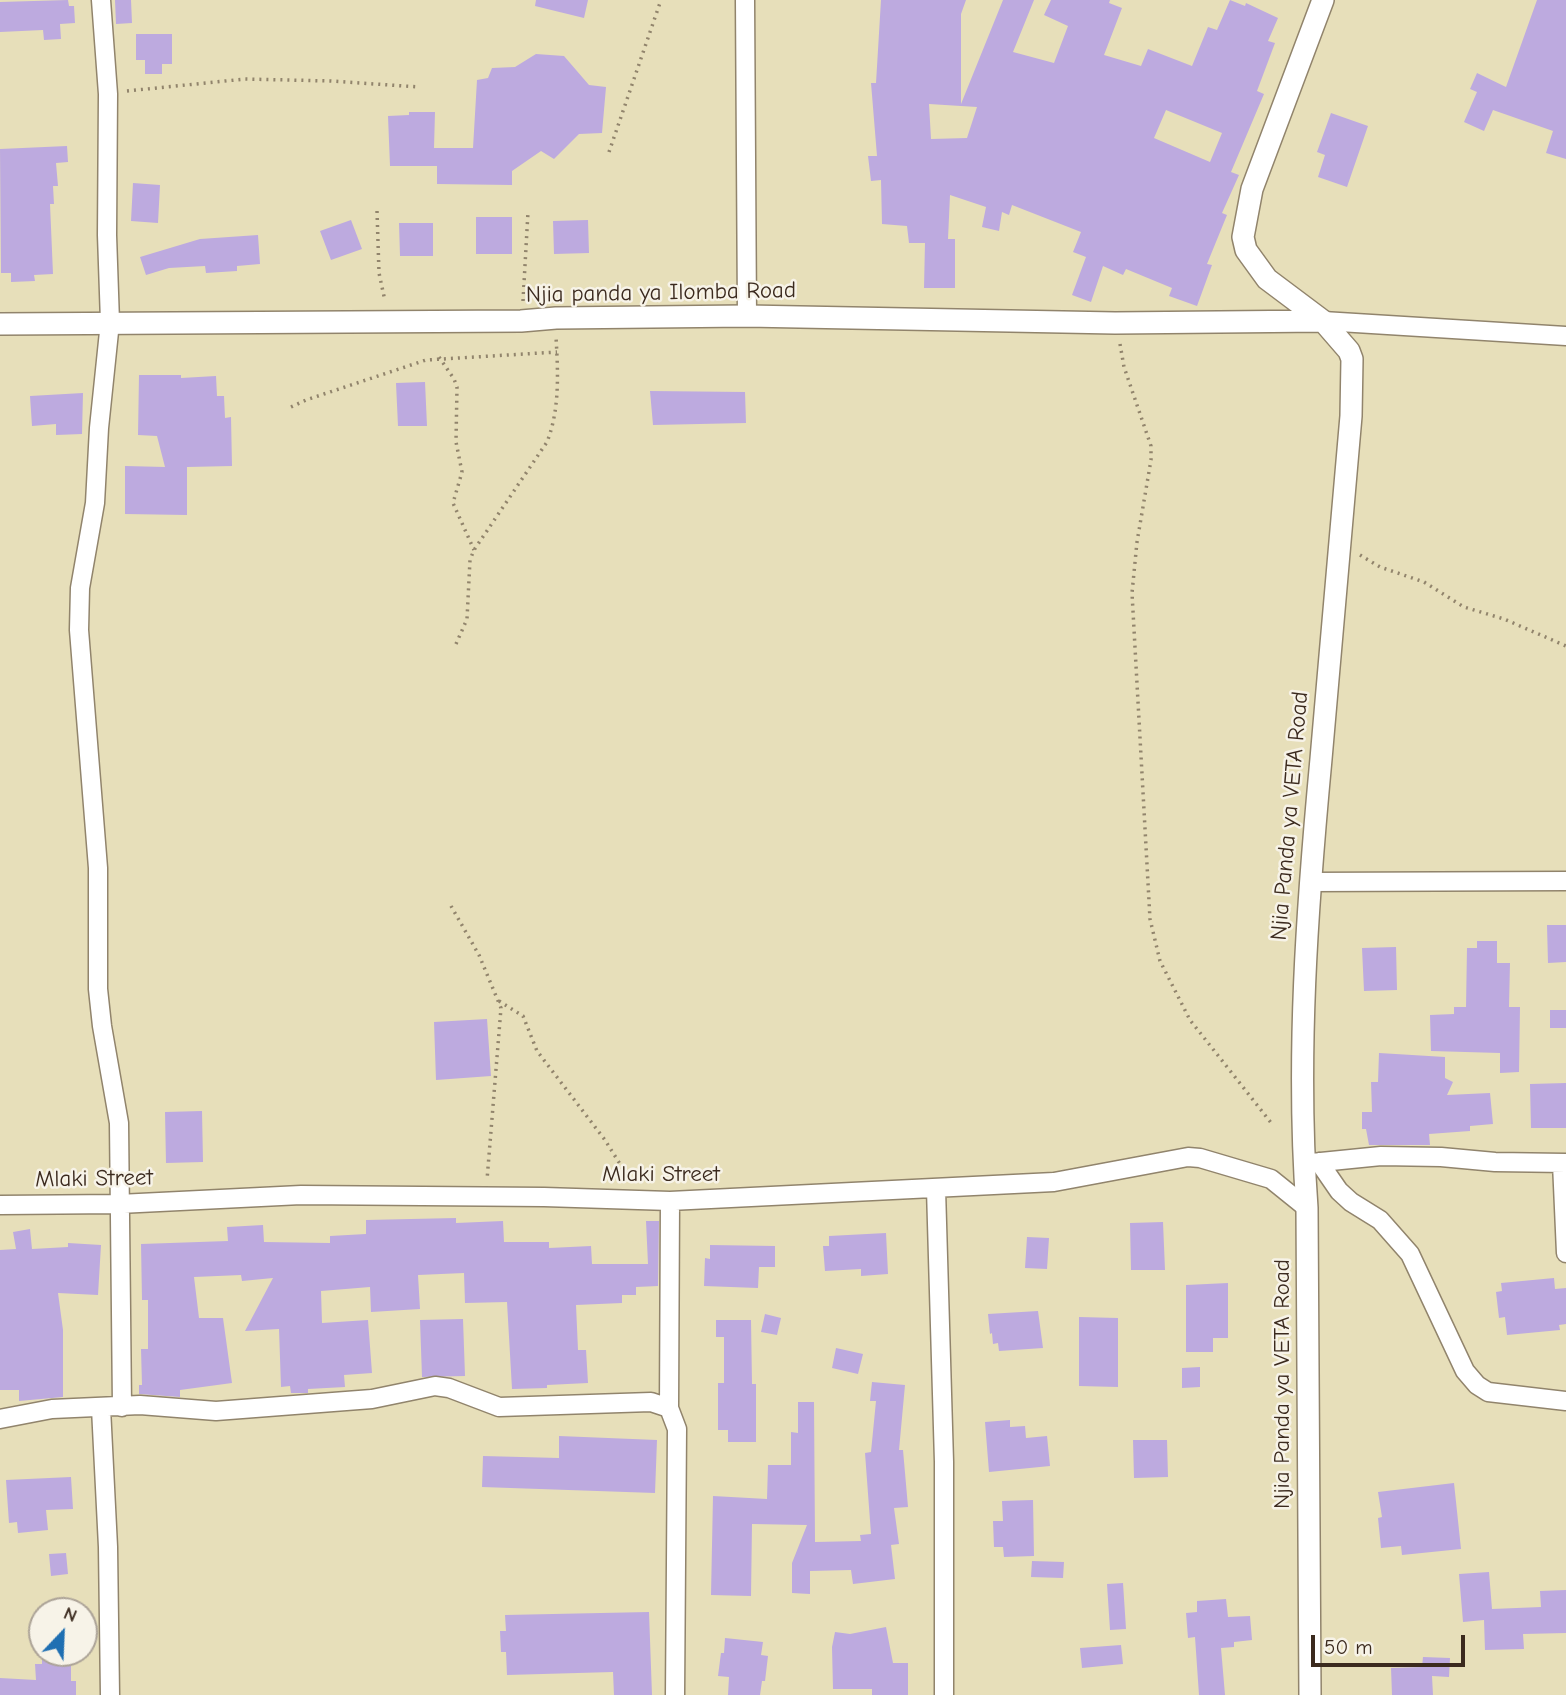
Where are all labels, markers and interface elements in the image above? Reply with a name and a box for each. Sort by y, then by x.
street label: Njia panda ya Ilomba Road [526,277,796,309]
street label: Njia Panda ya VETA Road [1265,690,1315,942]
street label: Mlaki Street [602,1160,720,1188]
street label: Mlaki Street [35,1164,153,1194]
street label: Njia Panda ya VETA Road [1268,1259,1296,1509]
north arrow [28,1597,98,1667]
text: N [60,1602,80,1627]
scale bar [1314,1622,1468,1666]
text: 50 m [1324,1635,1373,1659]

